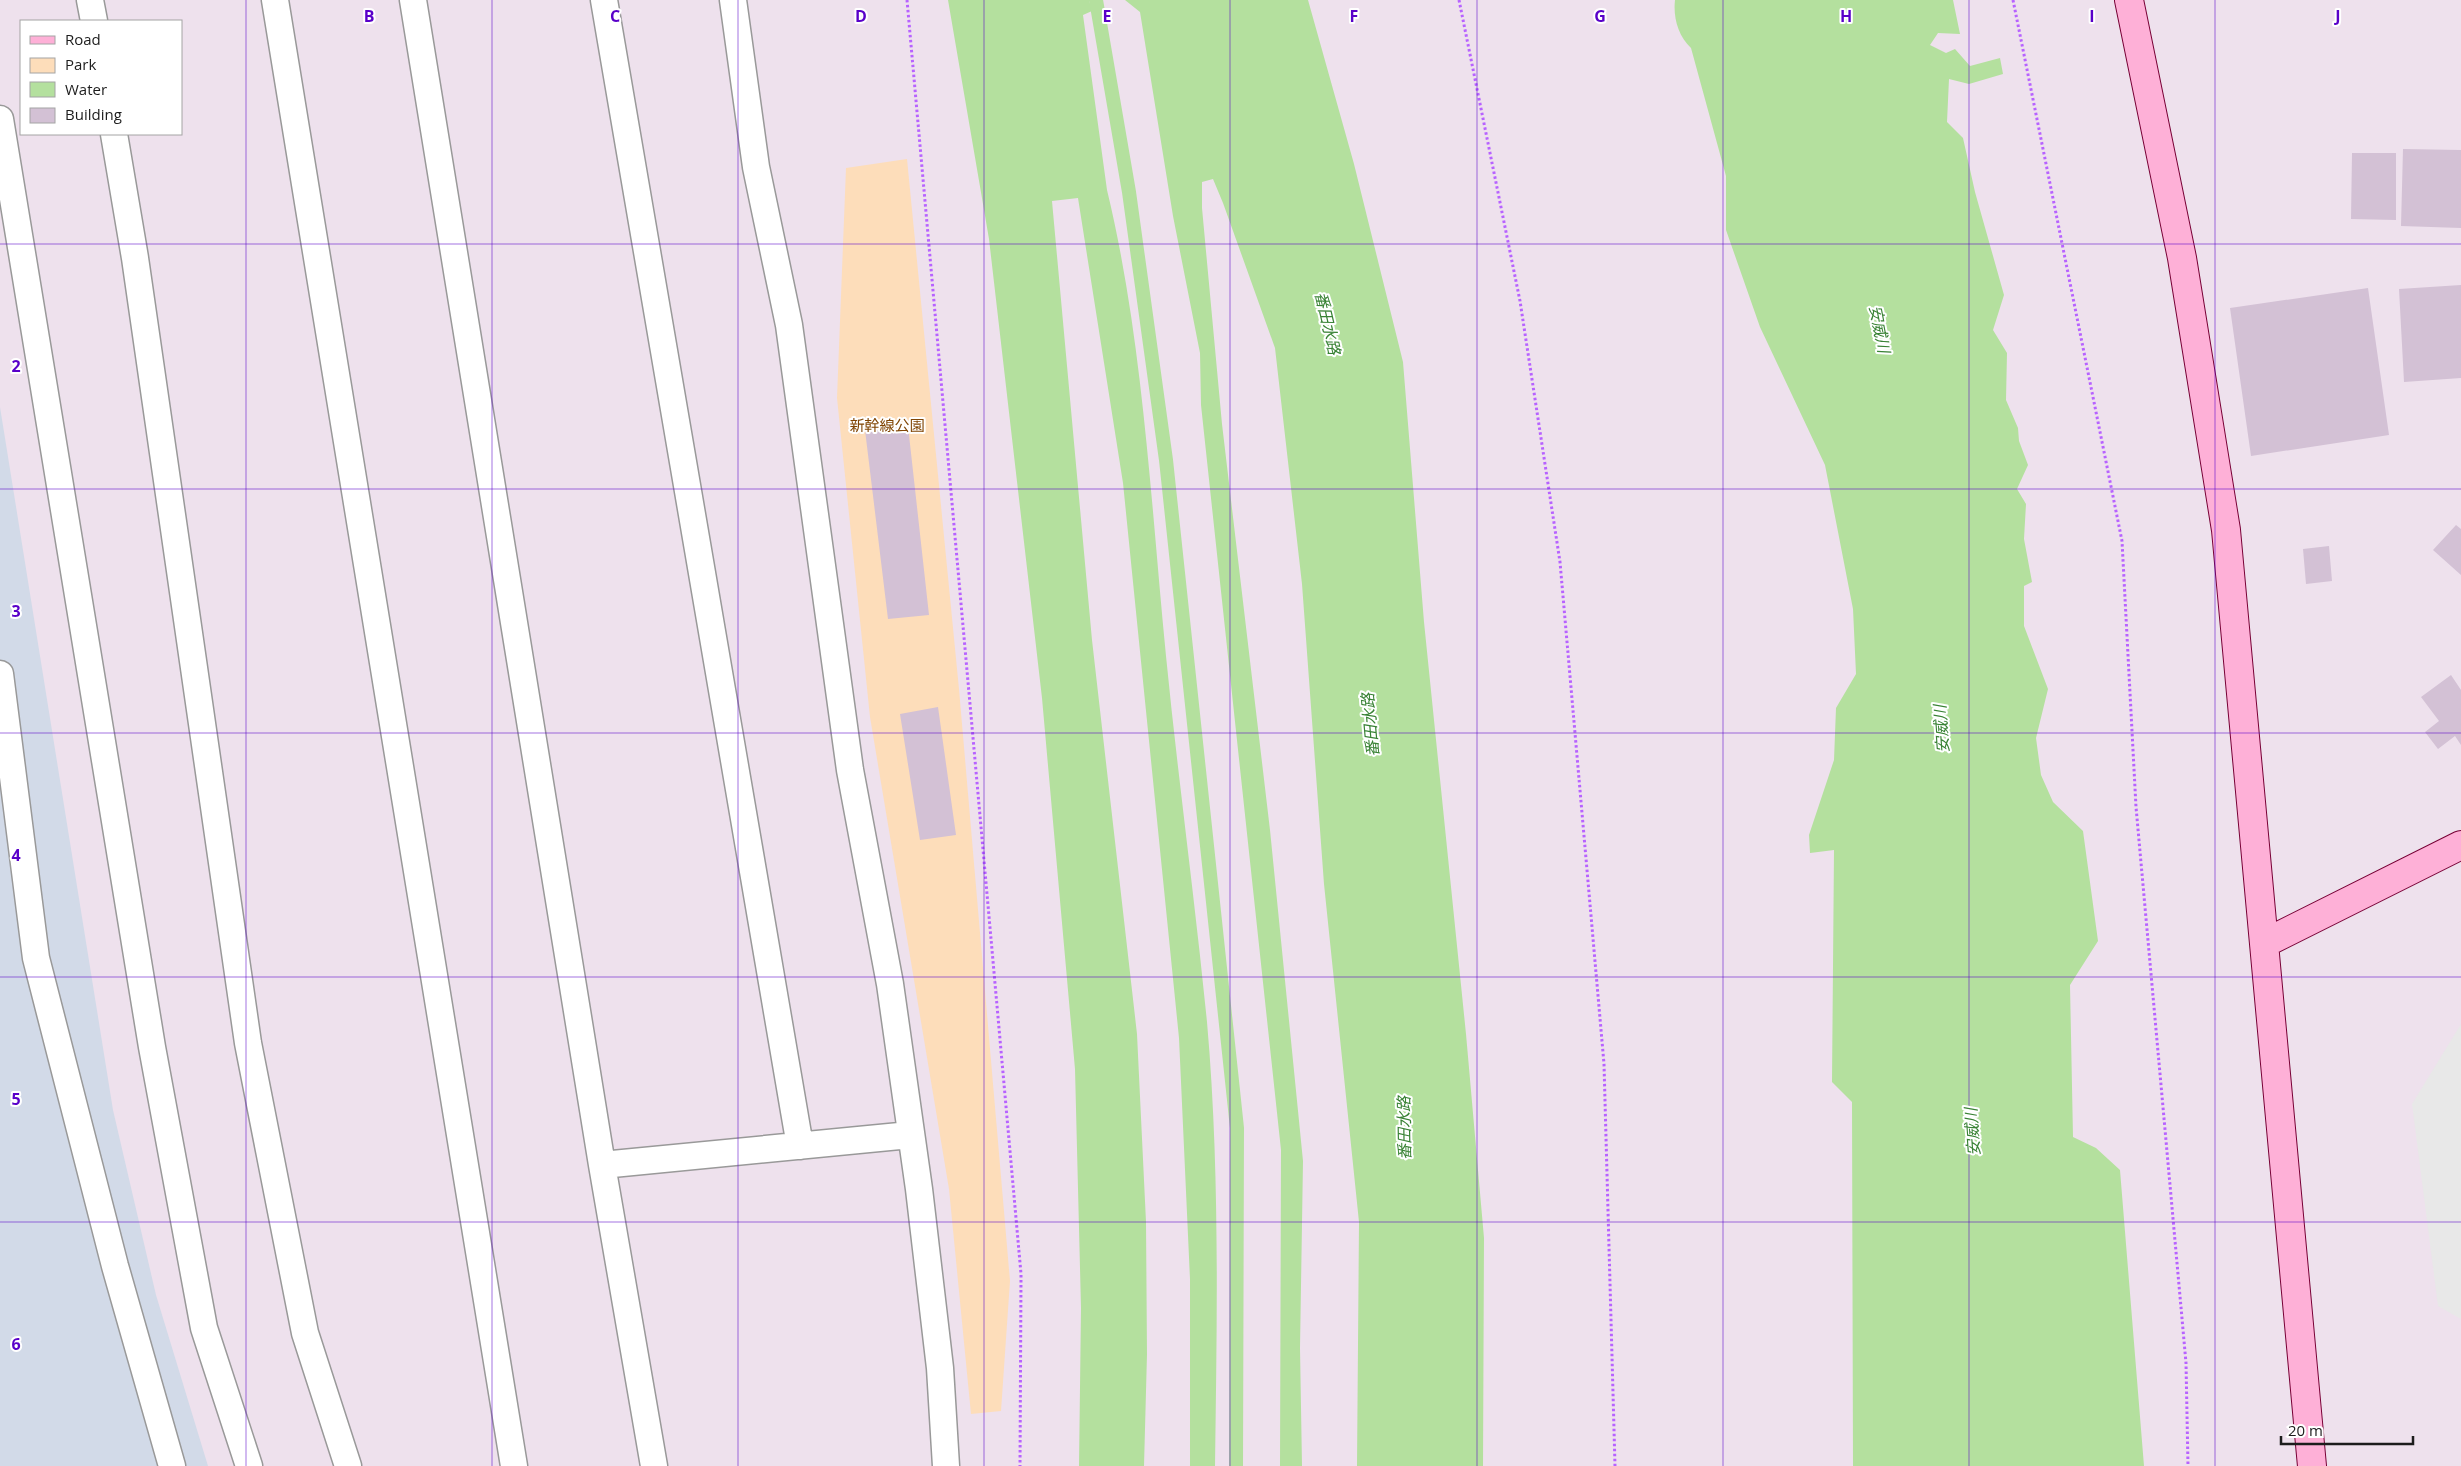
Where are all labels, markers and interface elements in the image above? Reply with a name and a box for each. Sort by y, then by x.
text: B [364,5,374,27]
text: C [610,5,620,27]
text: D [855,5,867,27]
text: E [1103,5,1112,27]
text: F [1350,5,1358,27]
text: G [1594,5,1606,27]
text: H [1840,5,1852,27]
text: I [2089,5,2095,27]
text: J [2333,5,2341,27]
legend [20,20,182,135]
text: Road [65,29,101,49]
text: Park [65,54,96,74]
text: Water [65,79,107,99]
text: Building [65,104,122,124]
water label: 番田水路 [1310,289,1346,359]
water label: 安威川 [1865,303,1896,357]
text: 2 [11,355,21,377]
park label: 新幹線公園 [849,415,925,435]
text: 3 [11,600,21,622]
water label: 番田水路 [1356,690,1384,758]
water label: 安威川 [1928,702,1954,754]
text: 4 [11,844,21,866]
text: 5 [11,1088,21,1110]
water label: 番田水路 [1392,1094,1416,1160]
water label: 安威川 [1959,1105,1985,1157]
text: 6 [11,1333,21,1355]
scale bar [2281,1414,2414,1446]
text: 20 m [2288,1420,2323,1440]

